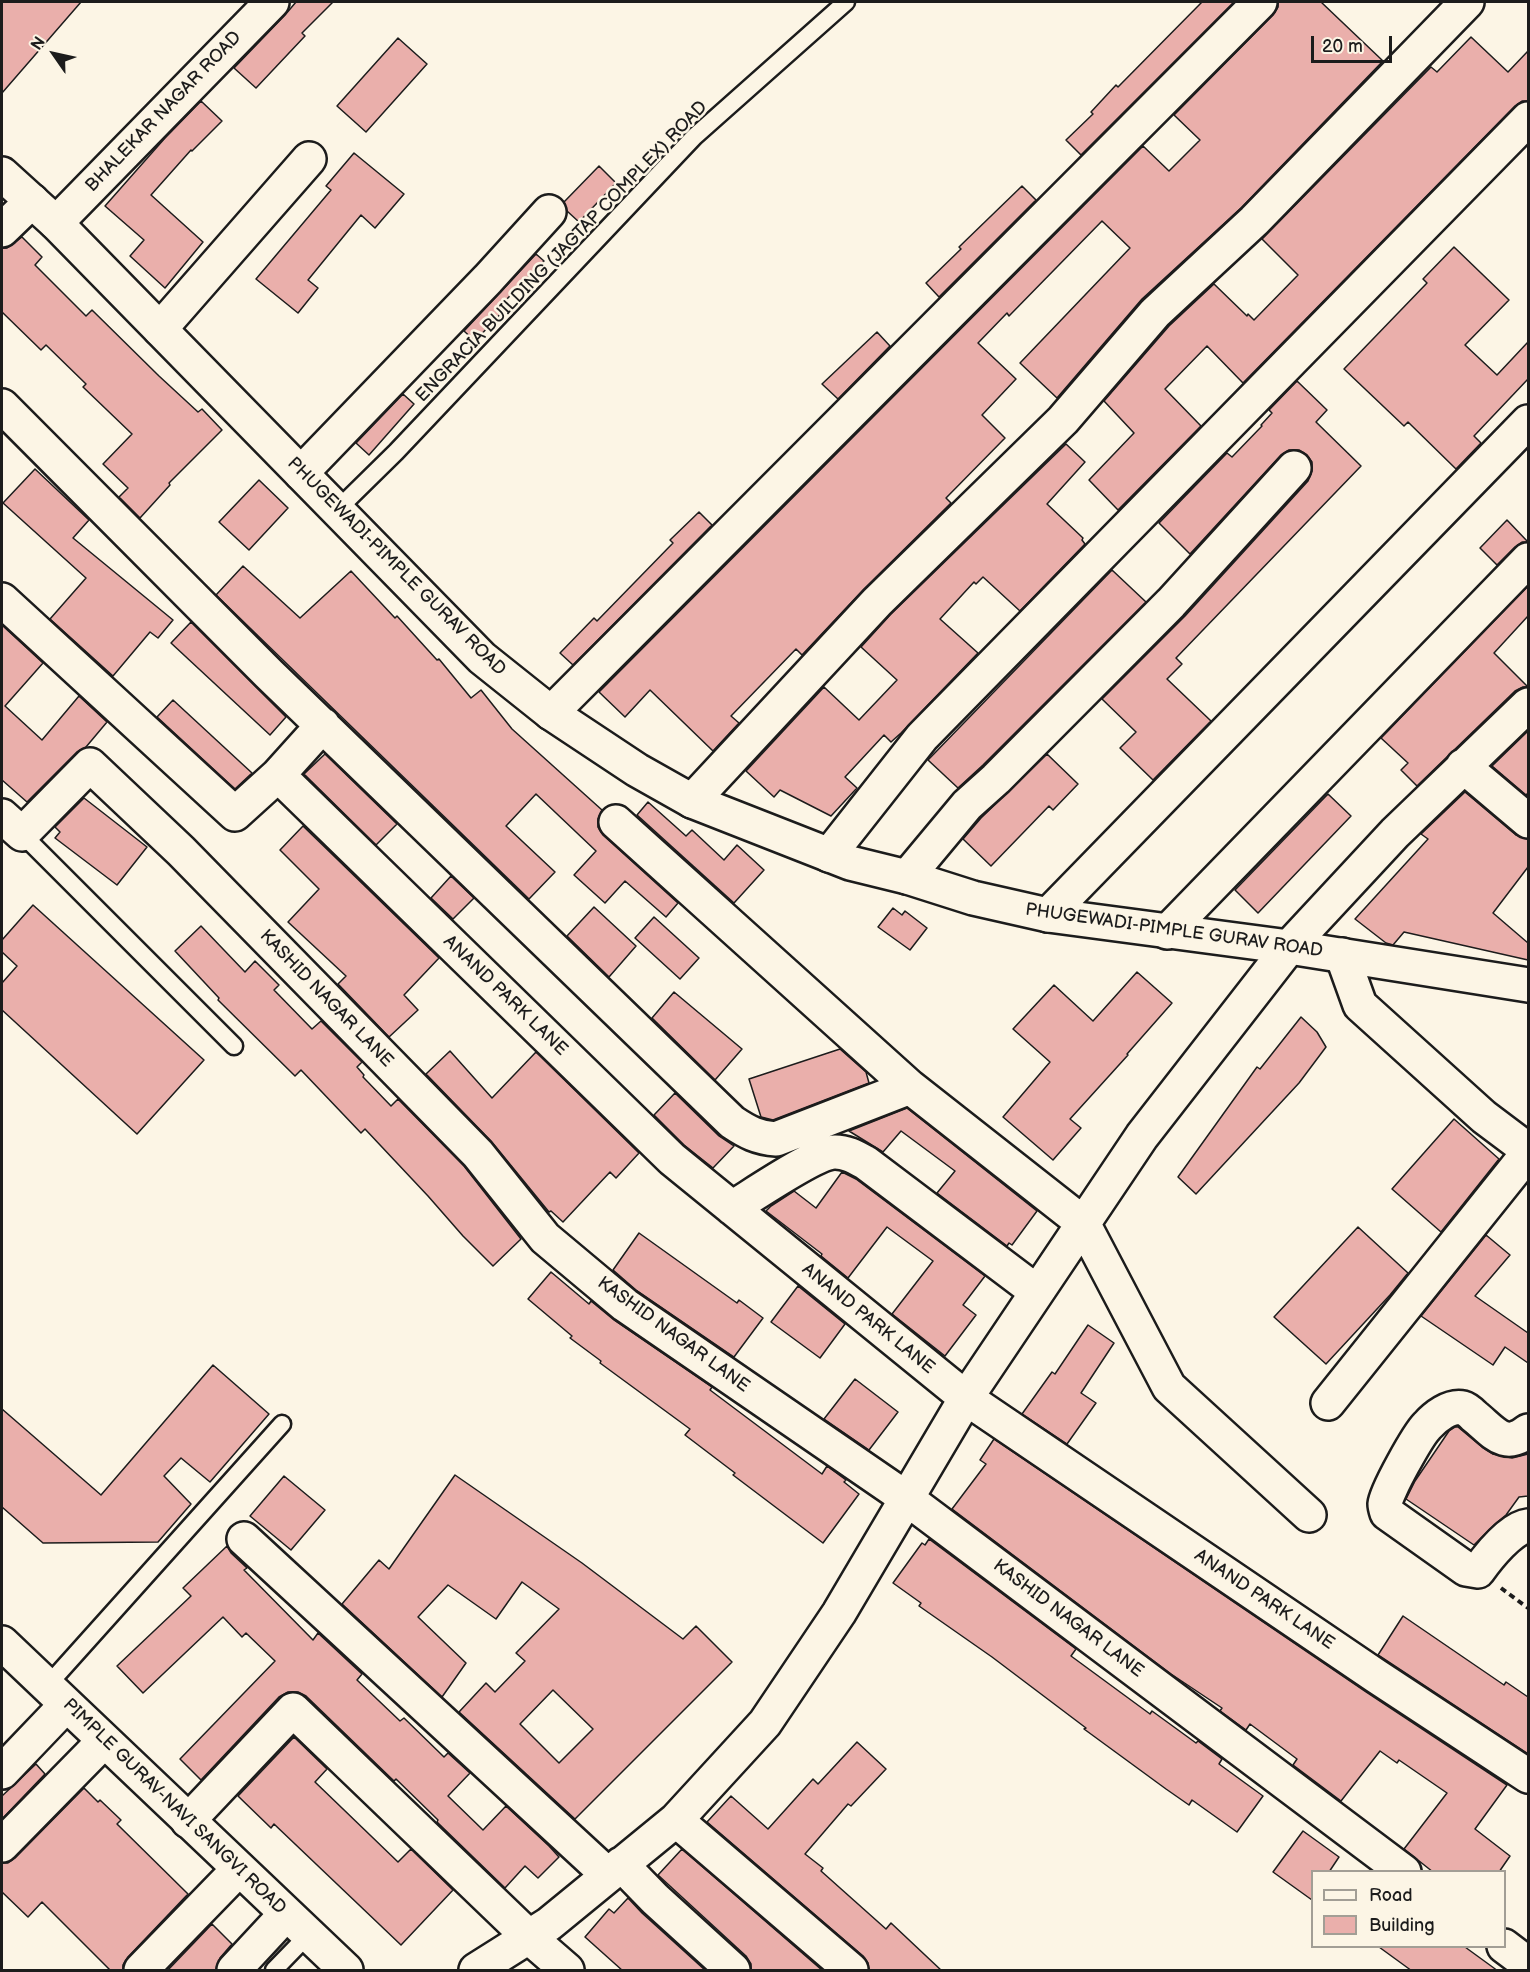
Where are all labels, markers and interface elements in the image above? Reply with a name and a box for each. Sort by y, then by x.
north arrow [24,24,84,84]
scale bar [1314,24,1395,62]
street label: BHALEKAR NAGAR ROAD [82,27,246,197]
text: N [27,33,50,54]
text: 20 m [1322,36,1363,57]
street label: ENGRACIA BUILDING (JAGTAP COMPLEX) ROAD [412,97,712,407]
street label: PHUGEWADI-PIMPLE GURAV ROAD [282,453,510,681]
street label: PHUGEWADI-PIMPLE GURAV ROAD [1024,899,1324,963]
street label: KASHID NAGAR LANE [255,926,397,1072]
street label: ANAND PARK LANE [438,931,572,1061]
street label: ANAND PARK LANE [797,1259,939,1379]
street label: KASHID NAGAR LANE [593,1273,753,1397]
street label: ANAND PARK LANE [1190,1545,1338,1655]
street label: KASHID NAGAR LANE [988,1555,1148,1683]
street label: PIMPLE GURAV-NAVI SANGVI ROAD [58,1695,290,1919]
legend [1311,1870,1506,1948]
text: Road [1369,1885,1413,1906]
text: Building [1369,1915,1435,1936]

